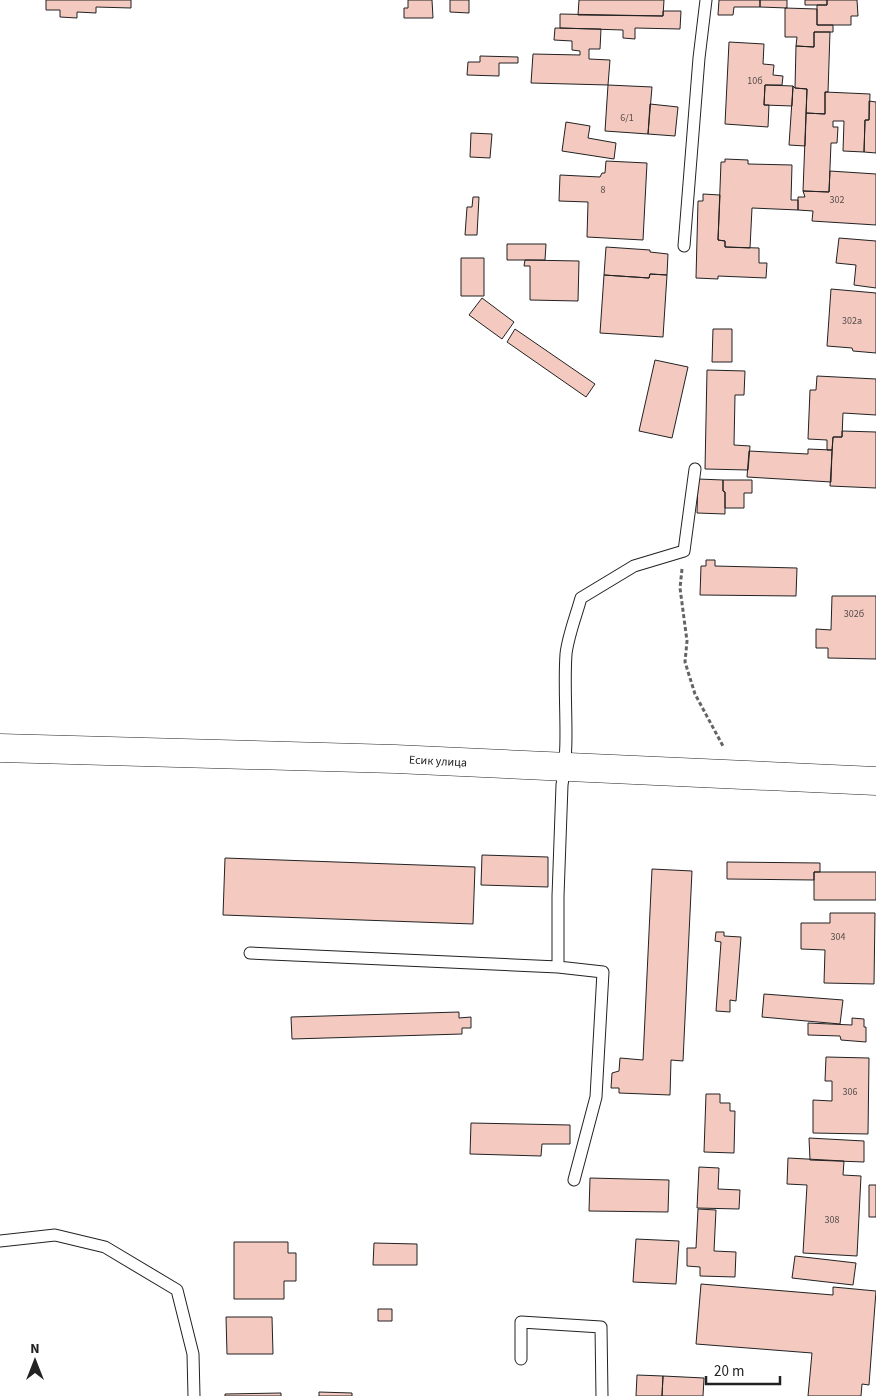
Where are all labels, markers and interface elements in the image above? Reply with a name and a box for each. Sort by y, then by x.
house number: 10б [747,74,763,88]
house number: 6/1 [620,111,634,125]
house number: 8 [601,183,606,197]
house number: 302 [830,193,844,207]
house number: 302а [842,314,862,328]
house number: 302б [844,607,864,621]
street label: Есик улица [408,751,468,772]
house number: 304 [831,930,845,944]
house number: 306 [843,1085,857,1099]
house number: 308 [825,1213,839,1227]
north arrow [10,1336,60,1386]
text: N [30,1339,40,1359]
scale bar [706,1354,780,1386]
text: 20 m [714,1361,744,1382]

